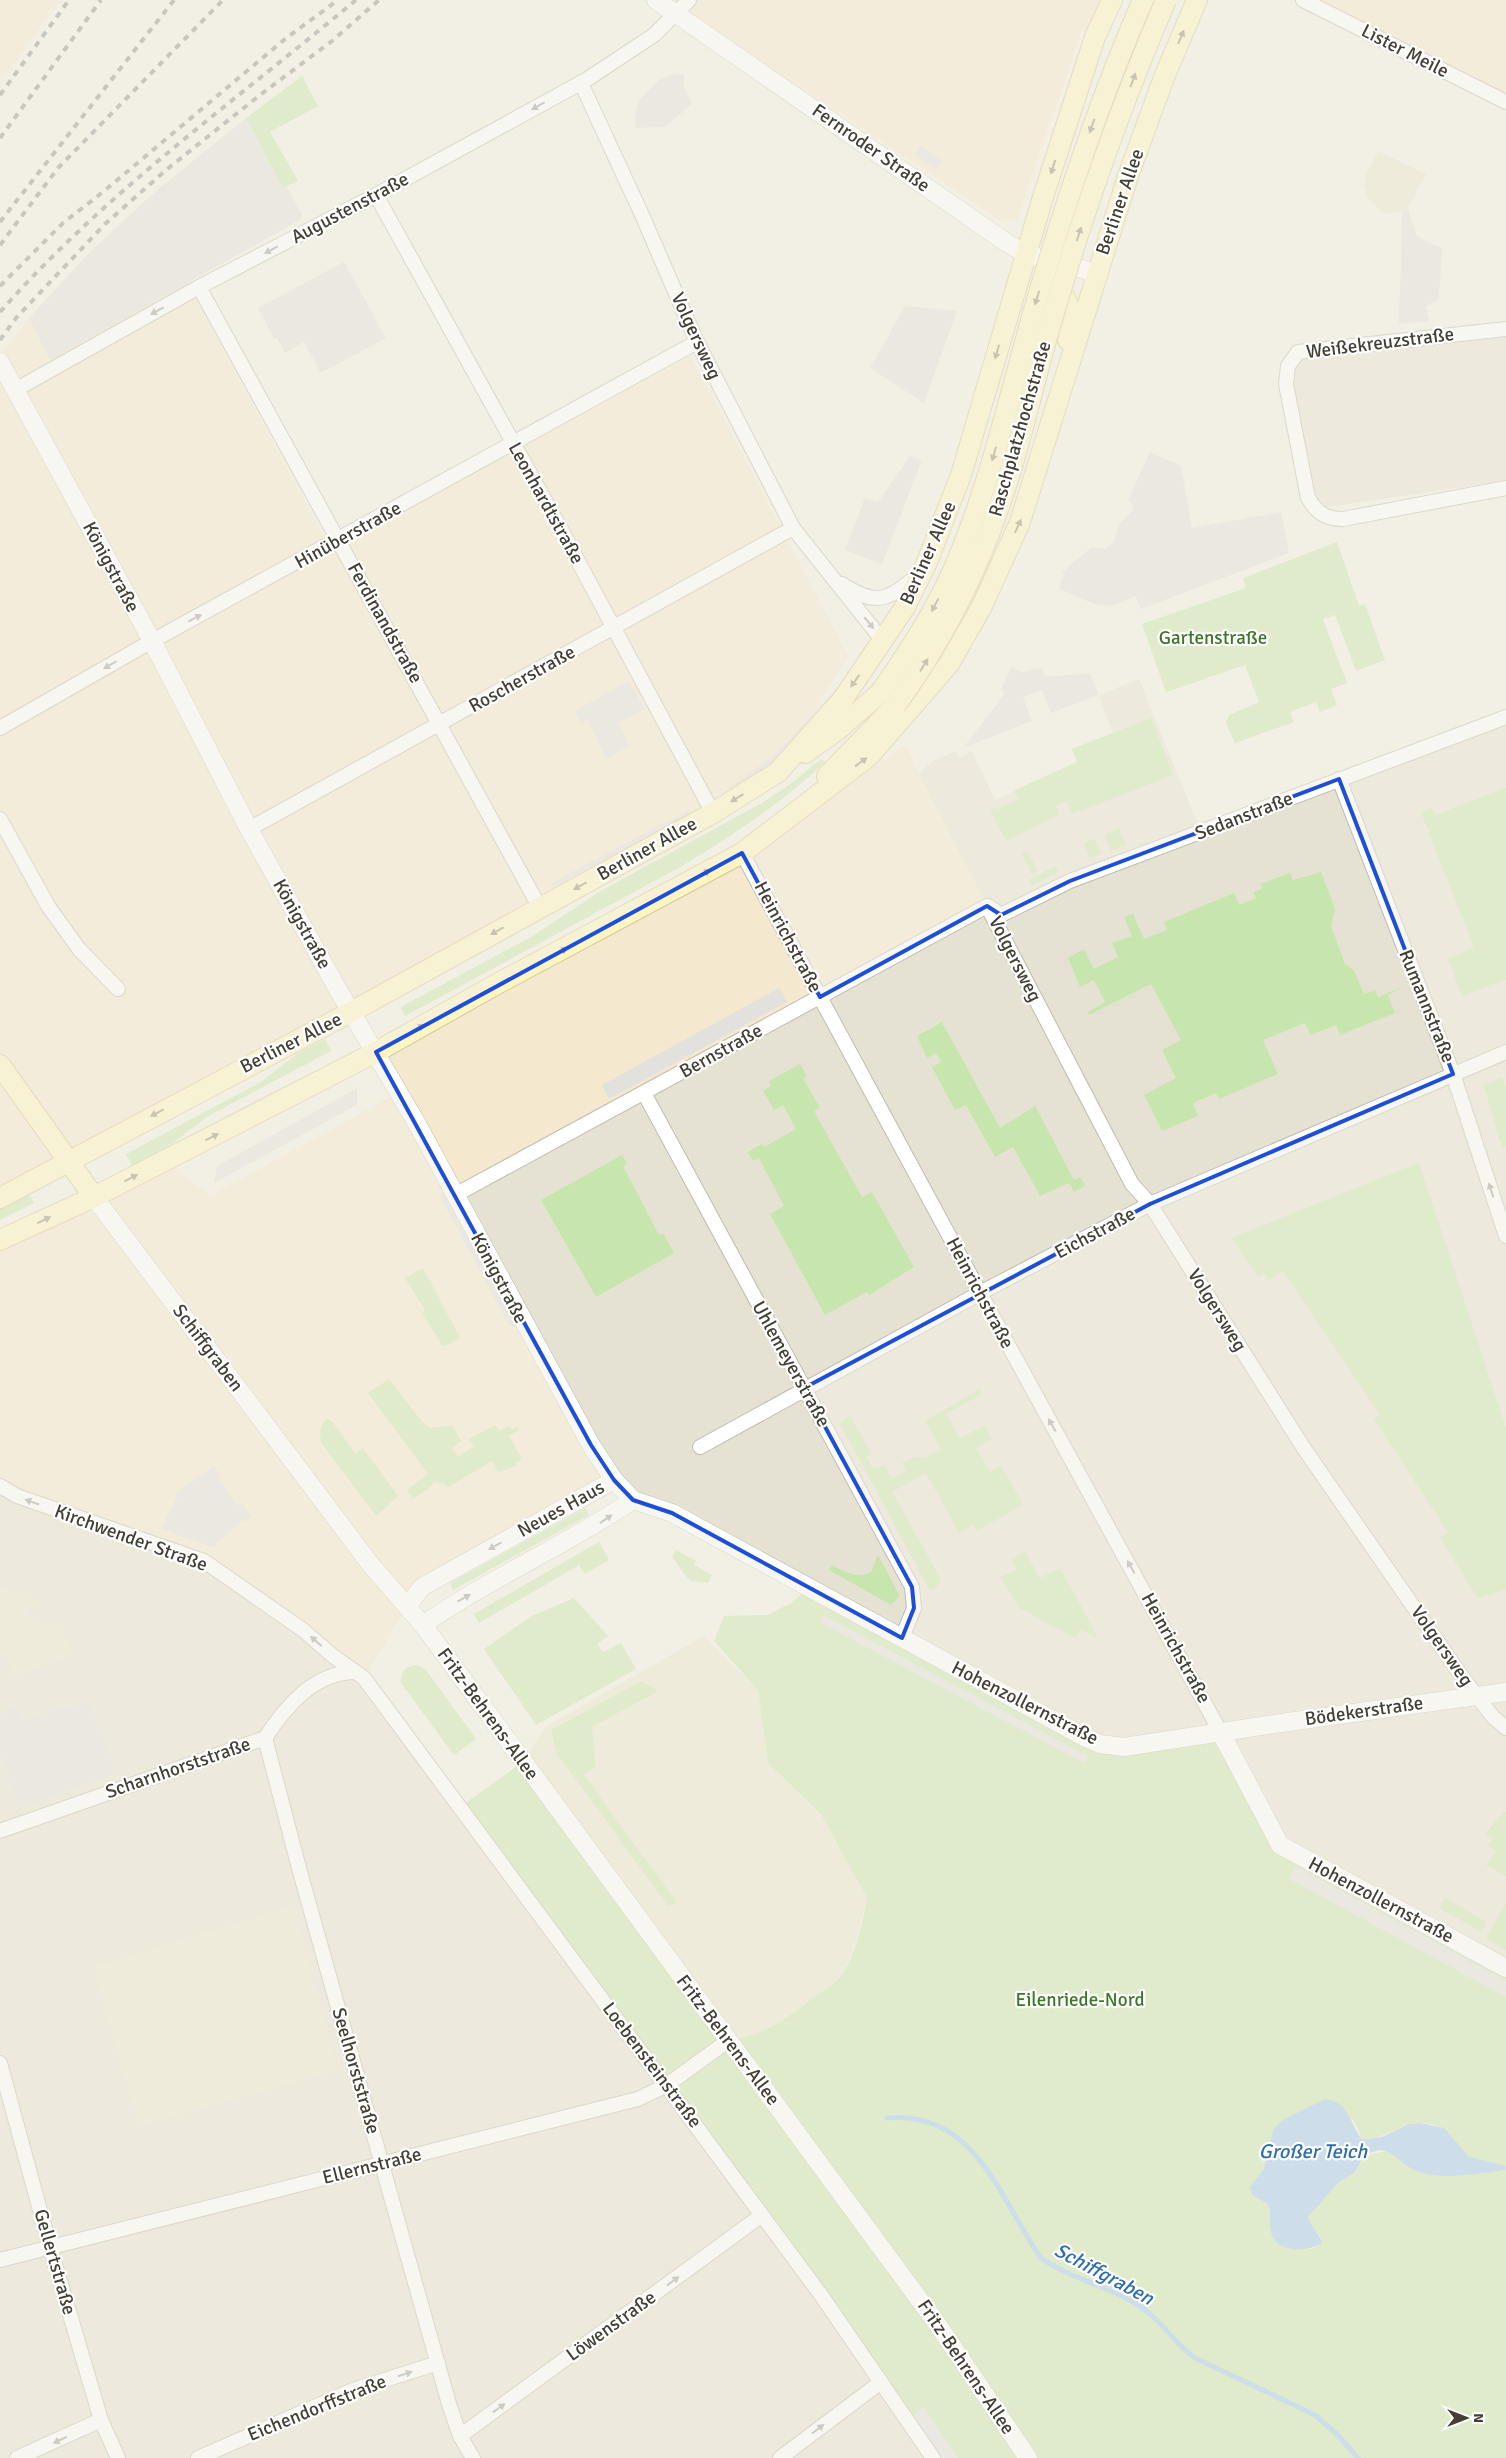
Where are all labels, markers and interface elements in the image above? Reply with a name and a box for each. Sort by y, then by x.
street label: Lister Meile [1357,19,1453,83]
one-way arrow [1178,30,1186,44]
one-way arrow [1130,73,1137,88]
street label: Fernroder Straße [807,98,935,198]
one-way arrow [531,102,545,110]
one-way arrow [1088,119,1095,134]
street label: Berliner Allee [1091,146,1149,258]
one-way arrow [1048,159,1056,174]
street label: Augustenstraße [287,167,413,249]
one-way arrow [1075,226,1083,241]
one-way arrow [264,246,278,254]
street label: Volgersweg [665,289,727,383]
one-way arrow [1033,290,1041,305]
one-way arrow [149,307,164,315]
street label: Weißekreuzstraße [1305,322,1455,364]
street label: Raschplatzhochstraße [983,338,1057,520]
one-way arrow [993,344,1001,359]
street label: Leonhardtstraße [503,438,589,568]
one-way arrow [989,447,997,462]
street label: Hinüberstraße [291,496,405,574]
street label: Berliner Allee [894,497,962,609]
street label: Königstraße [77,518,145,616]
one-way arrow [1014,519,1022,533]
street label: Ferdinandstraße [342,559,428,687]
one-way arrow [931,598,939,613]
one-way arrow [188,614,202,622]
one-way arrow [863,616,874,629]
park label: Gartenstraße [1159,626,1267,650]
street label: Roscherstraße [465,640,579,718]
one-way arrow [919,658,929,672]
one-way arrow [103,661,117,669]
one-way arrow [850,674,860,688]
one-way arrow [854,757,868,767]
street label: Sedanstraße [1192,786,1296,846]
one-way arrow [731,794,744,803]
street label: Berliner Allee [593,812,701,886]
one-way arrow [697,869,711,878]
street label: Königstraße [267,875,337,973]
street label: Heinrichstraße [749,877,827,997]
one-way arrow [573,882,587,890]
street label: Volgersweg [983,912,1047,1006]
one-way arrow [490,927,504,935]
street label: Rumannstraße [1393,946,1461,1066]
one-way arrow [554,947,568,955]
street label: Berliner Allee [236,1007,346,1079]
street label: Bernstraße [675,1018,767,1084]
one-way arrow [412,1024,425,1033]
one-way arrow [151,1108,164,1117]
one-way arrow [205,1133,219,1141]
one-way arrow [124,1174,139,1182]
one-way arrow [1487,1182,1494,1197]
street label: Eichstraße [1050,1202,1140,1264]
one-way arrow [37,1216,51,1224]
street label: Königstraße [465,1229,533,1327]
street label: Heinrichstraße [941,1233,1019,1353]
street label: Volgersweg [1182,1264,1252,1356]
street label: Uhlemeyerstraße [746,1297,836,1431]
street label: Schiffgraben [167,1299,249,1397]
one-way arrow [1048,1418,1057,1431]
street label: Neues Haus [513,1475,609,1543]
one-way arrow [24,1497,39,1505]
street label: Kirchwender Straße [51,1499,211,1577]
one-way arrow [599,1514,612,1524]
one-way arrow [488,1542,502,1550]
one-way arrow [1127,1559,1135,1574]
street label: Heinrichstraße [1136,1589,1216,1707]
one-way arrow [456,1594,471,1602]
street label: Volgersweg [1405,1601,1479,1691]
one-way arrow [310,1636,322,1647]
street label: Fritz-Behrens-Allee [432,1643,544,1785]
street label: Hohenzollernstraße [948,1656,1102,1750]
street label: Bödekerstraße [1303,1691,1425,1731]
street label: Scharnhorststraße [102,1732,254,1804]
street label: Hohenzollernstraße [1304,1851,1458,1949]
street label: Fritz-Behrens-Allee [671,1970,785,2110]
park label: Eilenriede-Nord [1015,1988,1145,2012]
street label: Loebensteinstraße [597,1997,707,2133]
street label: Seelhorststraße [327,2005,385,2137]
water label: Großer Teich [1259,2139,1368,2164]
street label: Ellernstraße [320,2142,424,2190]
street label: Gellertstraße [28,2206,82,2318]
water label: Schiffgraben [1050,2237,1159,2311]
one-way arrow [666,2276,679,2286]
street label: Löwenstraße [561,2285,661,2367]
street label: Fritz-Behrens-Allee [912,2295,1020,2439]
street label: Eichendorffstraße [244,2369,390,2447]
one-way arrow [397,2369,412,2377]
north arrow [1441,2393,1491,2443]
one-way arrow [492,2402,505,2413]
text: N [1470,2413,1487,2423]
one-way arrow [811,2423,824,2434]
one-way arrow [53,2437,67,2445]

